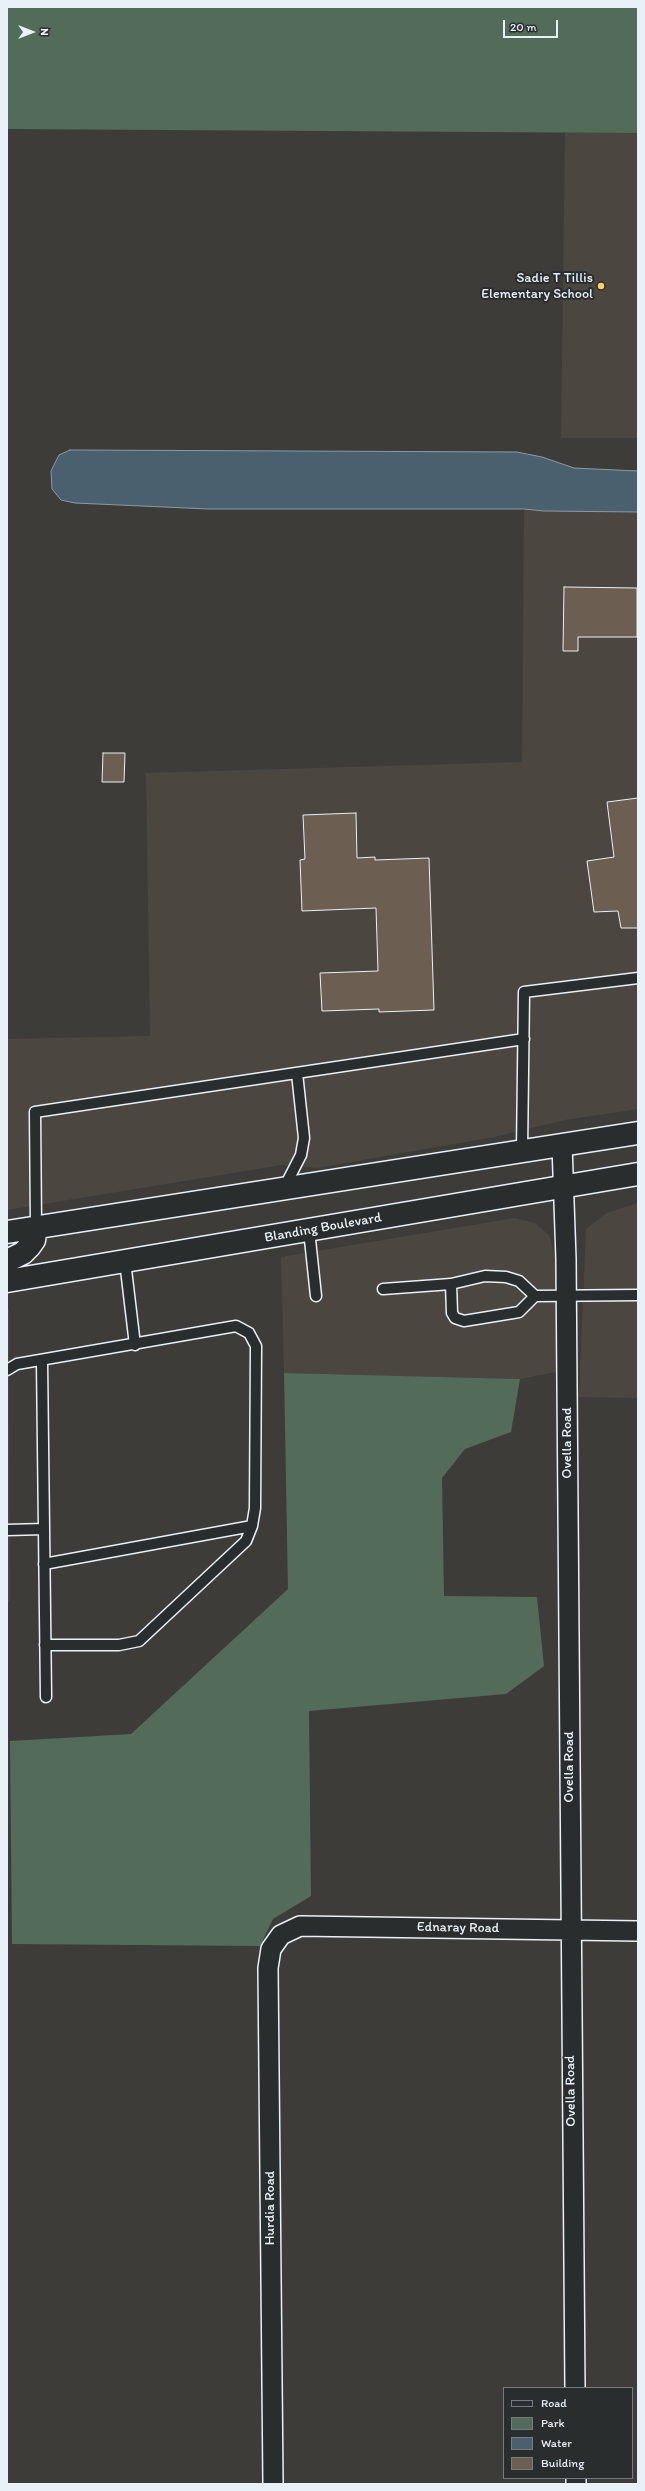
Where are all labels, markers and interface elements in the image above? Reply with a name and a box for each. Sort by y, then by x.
north arrow [12,12,52,52]
scale bar [505,12,560,38]
text: 20 m [510,20,537,34]
text: N [38,28,51,36]
place label: Sadie T Tillis Elementary School [481,270,593,302]
marker: Sadie T Tillis Elementary School [596,281,606,291]
street label: Blanding Boulevard [263,1209,383,1247]
street label: Ovella Road [559,1407,575,1479]
street label: Ovella Road [561,1731,577,1803]
street label: Ednaray Road [417,1919,499,1937]
street label: Ovella Road [562,2055,580,2127]
street label: Hurdia Road [262,2171,278,2245]
legend [503,2387,633,2479]
text: Road [541,2396,567,2410]
text: Park [541,2416,565,2430]
text: Water [541,2436,572,2450]
text: Building [541,2456,584,2470]

